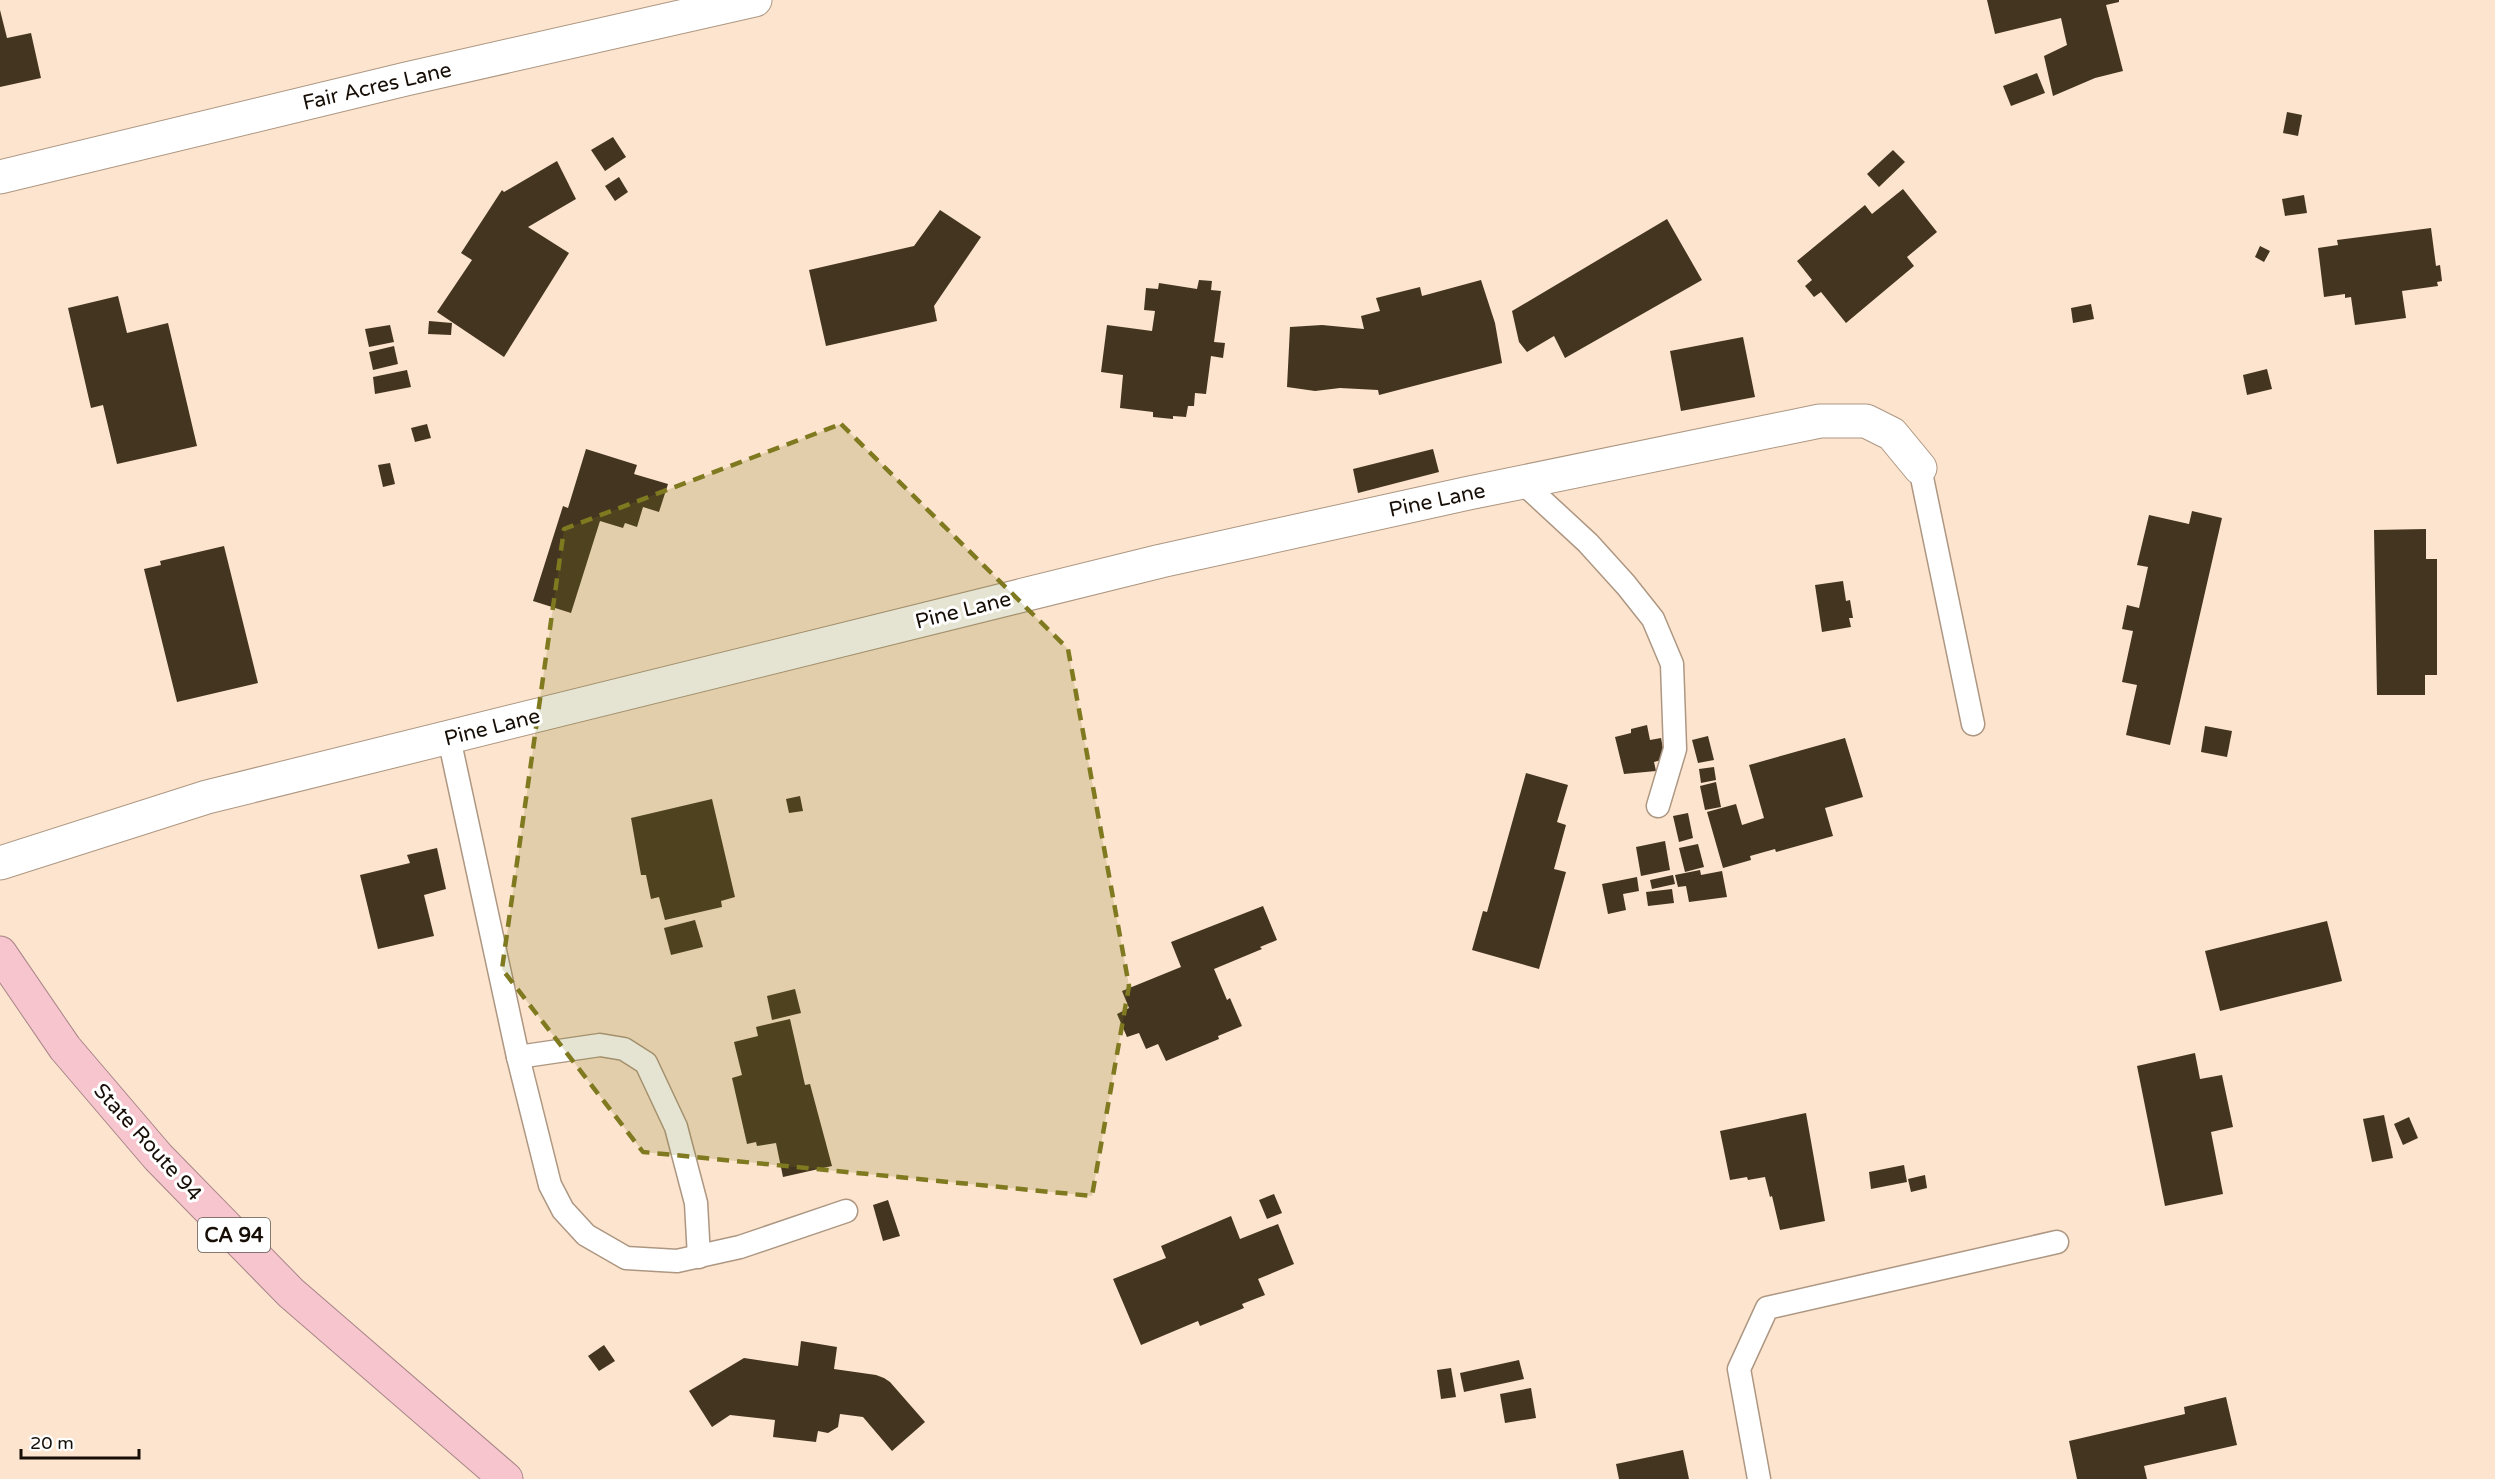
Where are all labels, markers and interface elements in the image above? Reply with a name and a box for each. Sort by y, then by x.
street label: Fair Acres Lane [300,57,454,116]
street label: Pine Lane [1387,478,1488,523]
street label: Pine Lane [913,586,1014,634]
street label: Pine Lane [442,703,543,751]
street label: State Route 94 [88,1078,207,1206]
road number: CA 94 [198,1218,270,1252]
scale bar [21,1422,140,1460]
text: 20 m [30,1432,74,1454]

